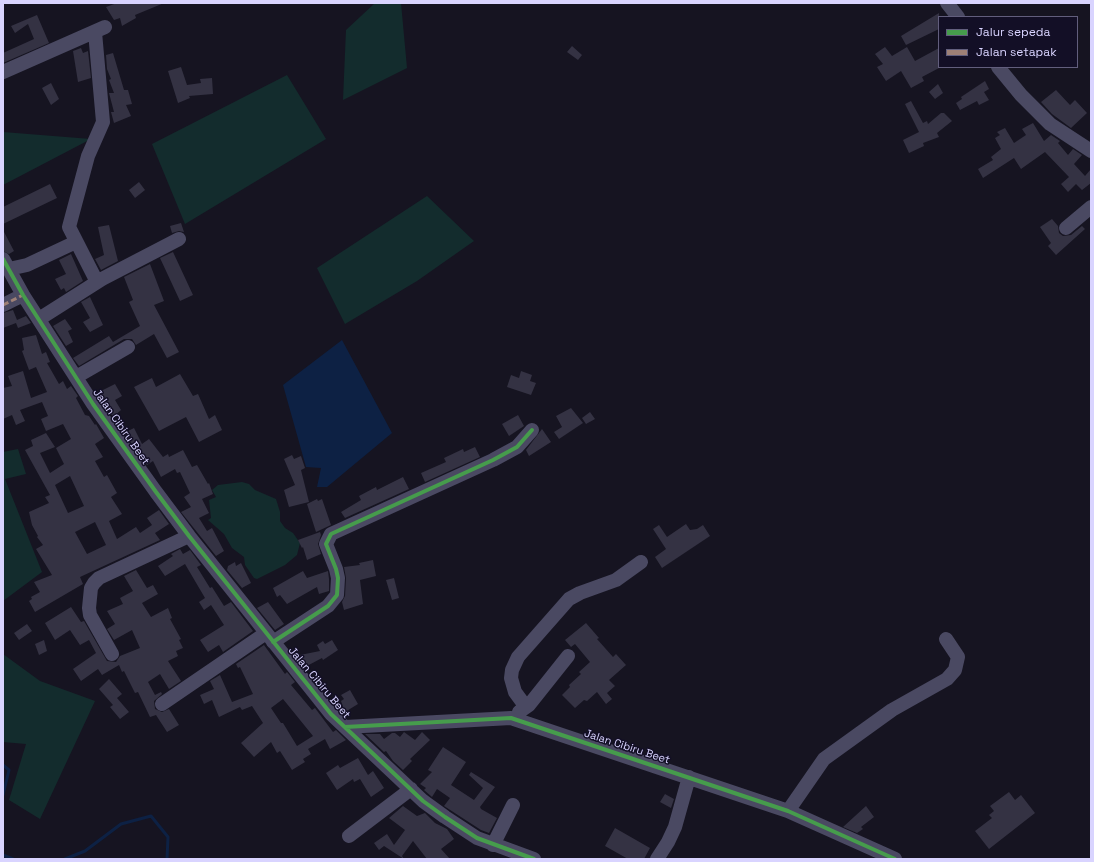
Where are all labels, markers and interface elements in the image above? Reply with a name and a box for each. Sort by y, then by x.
legend [938,16,1078,68]
text: Jalur sepeda [976,24,1051,40]
text: Jalan setapak [976,44,1057,60]
street label: Jalan Cibiru Beet [90,387,152,467]
street label: Jalan Cibiru Beet [285,644,353,722]
street label: Jalan Cibiru Beet [582,727,672,767]

